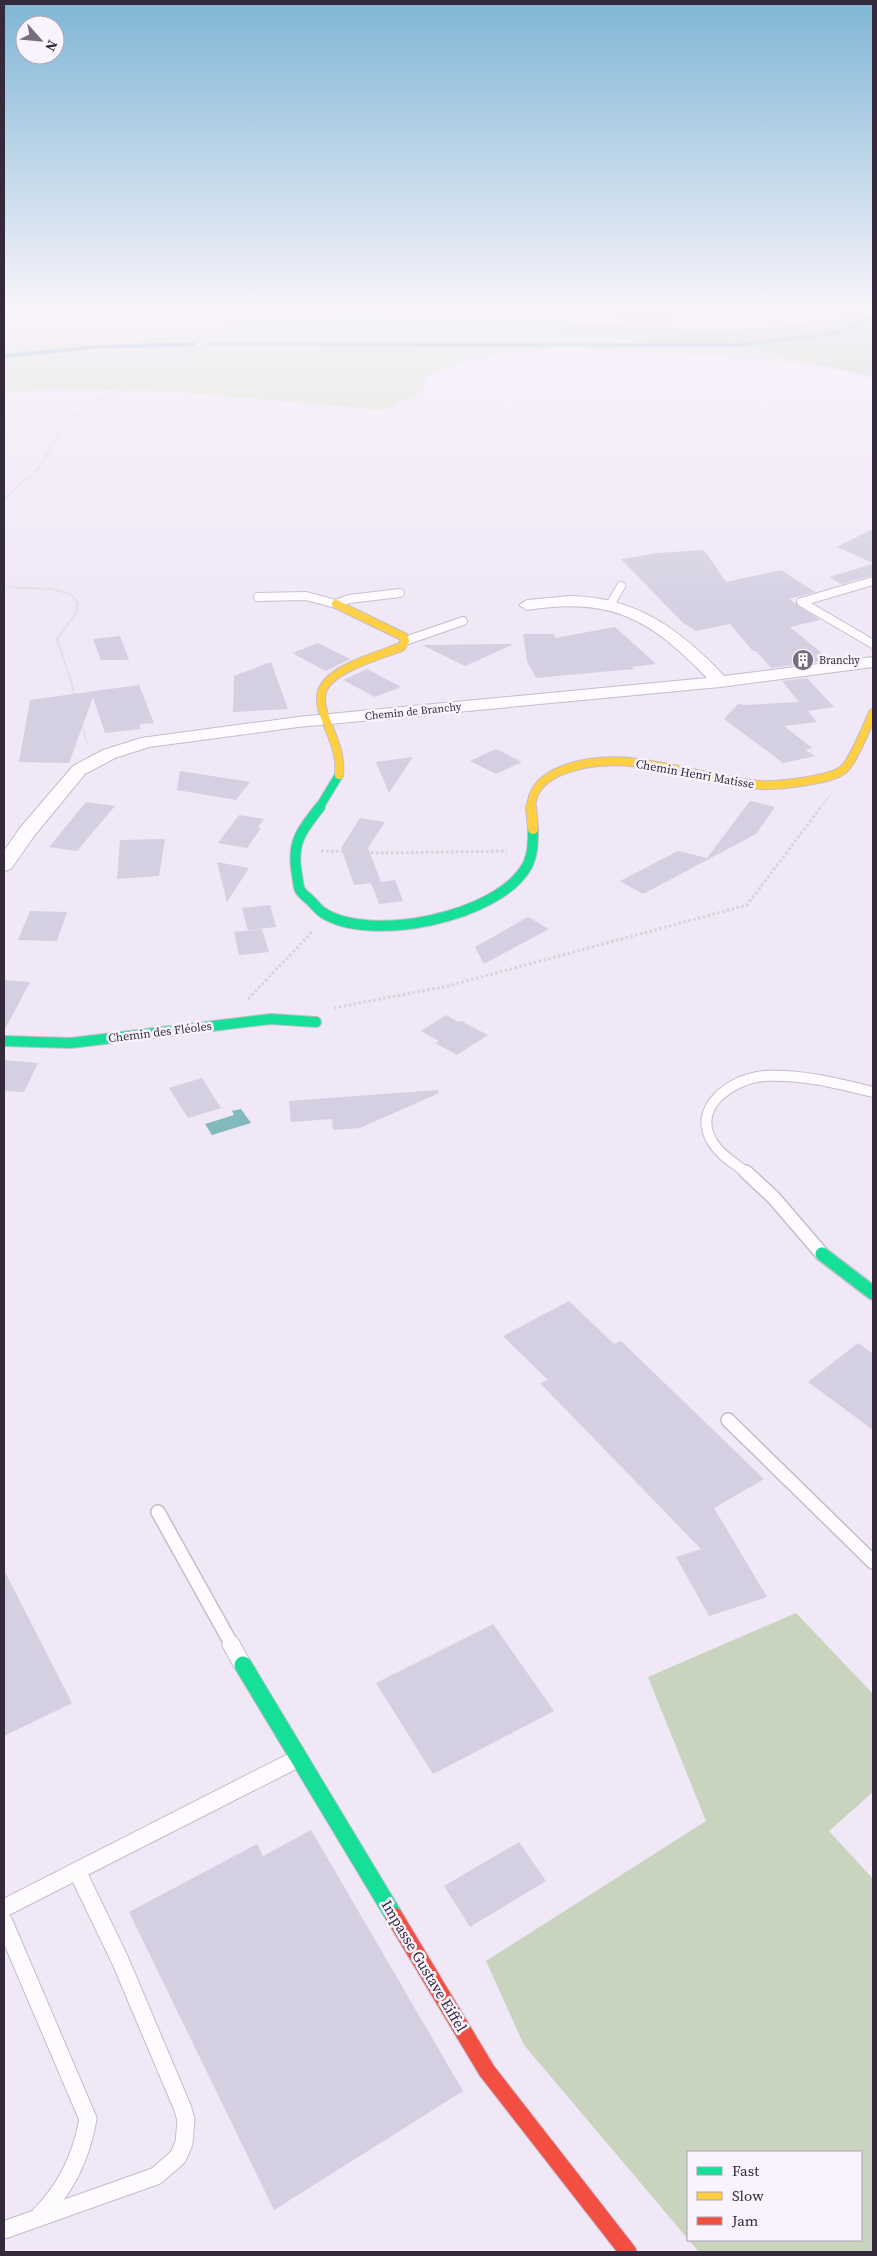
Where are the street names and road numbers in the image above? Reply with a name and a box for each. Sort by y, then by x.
street label: Chemin de Branchy [364,699,462,724]
street label: Chemin Henri Matisse [634,756,756,792]
street label: Chemin des Fléoles [107,1018,213,1046]
street label: Impasse Gustave Eiffel [377,1896,472,2036]

